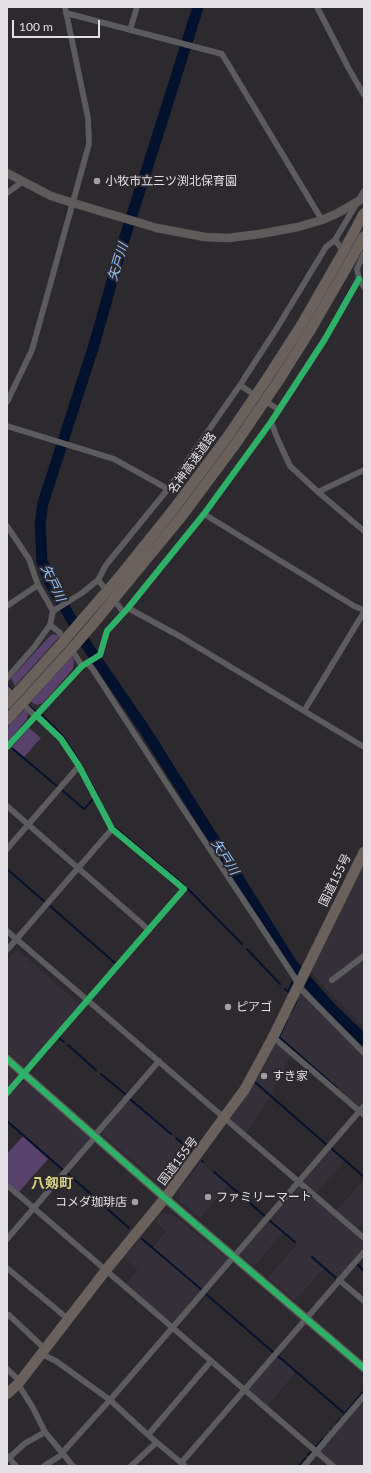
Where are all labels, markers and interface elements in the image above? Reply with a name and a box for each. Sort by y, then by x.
scale bar [14,12,102,38]
text: 100 m [19,19,53,34]
place label: 小牧市立三ツ渕北保育園 [105,174,237,188]
marker: 小牧市立三ツ渕北保育園 [92,176,102,186]
water label: 矢戸川 [105,241,131,283]
street label: 名神高速道路 [165,430,219,496]
water label: 矢戸川 [37,562,69,604]
water label: 矢戸川 [208,836,242,878]
street label: 国道155号 [316,851,354,909]
place label: ピアゴ [236,1000,272,1014]
marker: ピアゴ [223,1002,233,1012]
place label: すき家 [272,1069,308,1083]
marker: すき家 [259,1071,269,1081]
street label: 国道155号 [155,1134,201,1188]
district label: 八剱町 [31,1175,73,1191]
place label: ファミリーマート [216,1190,312,1204]
marker: ファミリーマート [203,1192,213,1202]
place label: コメダ珈琲店 [55,1195,127,1209]
marker: コメダ珈琲店 [130,1197,140,1207]

